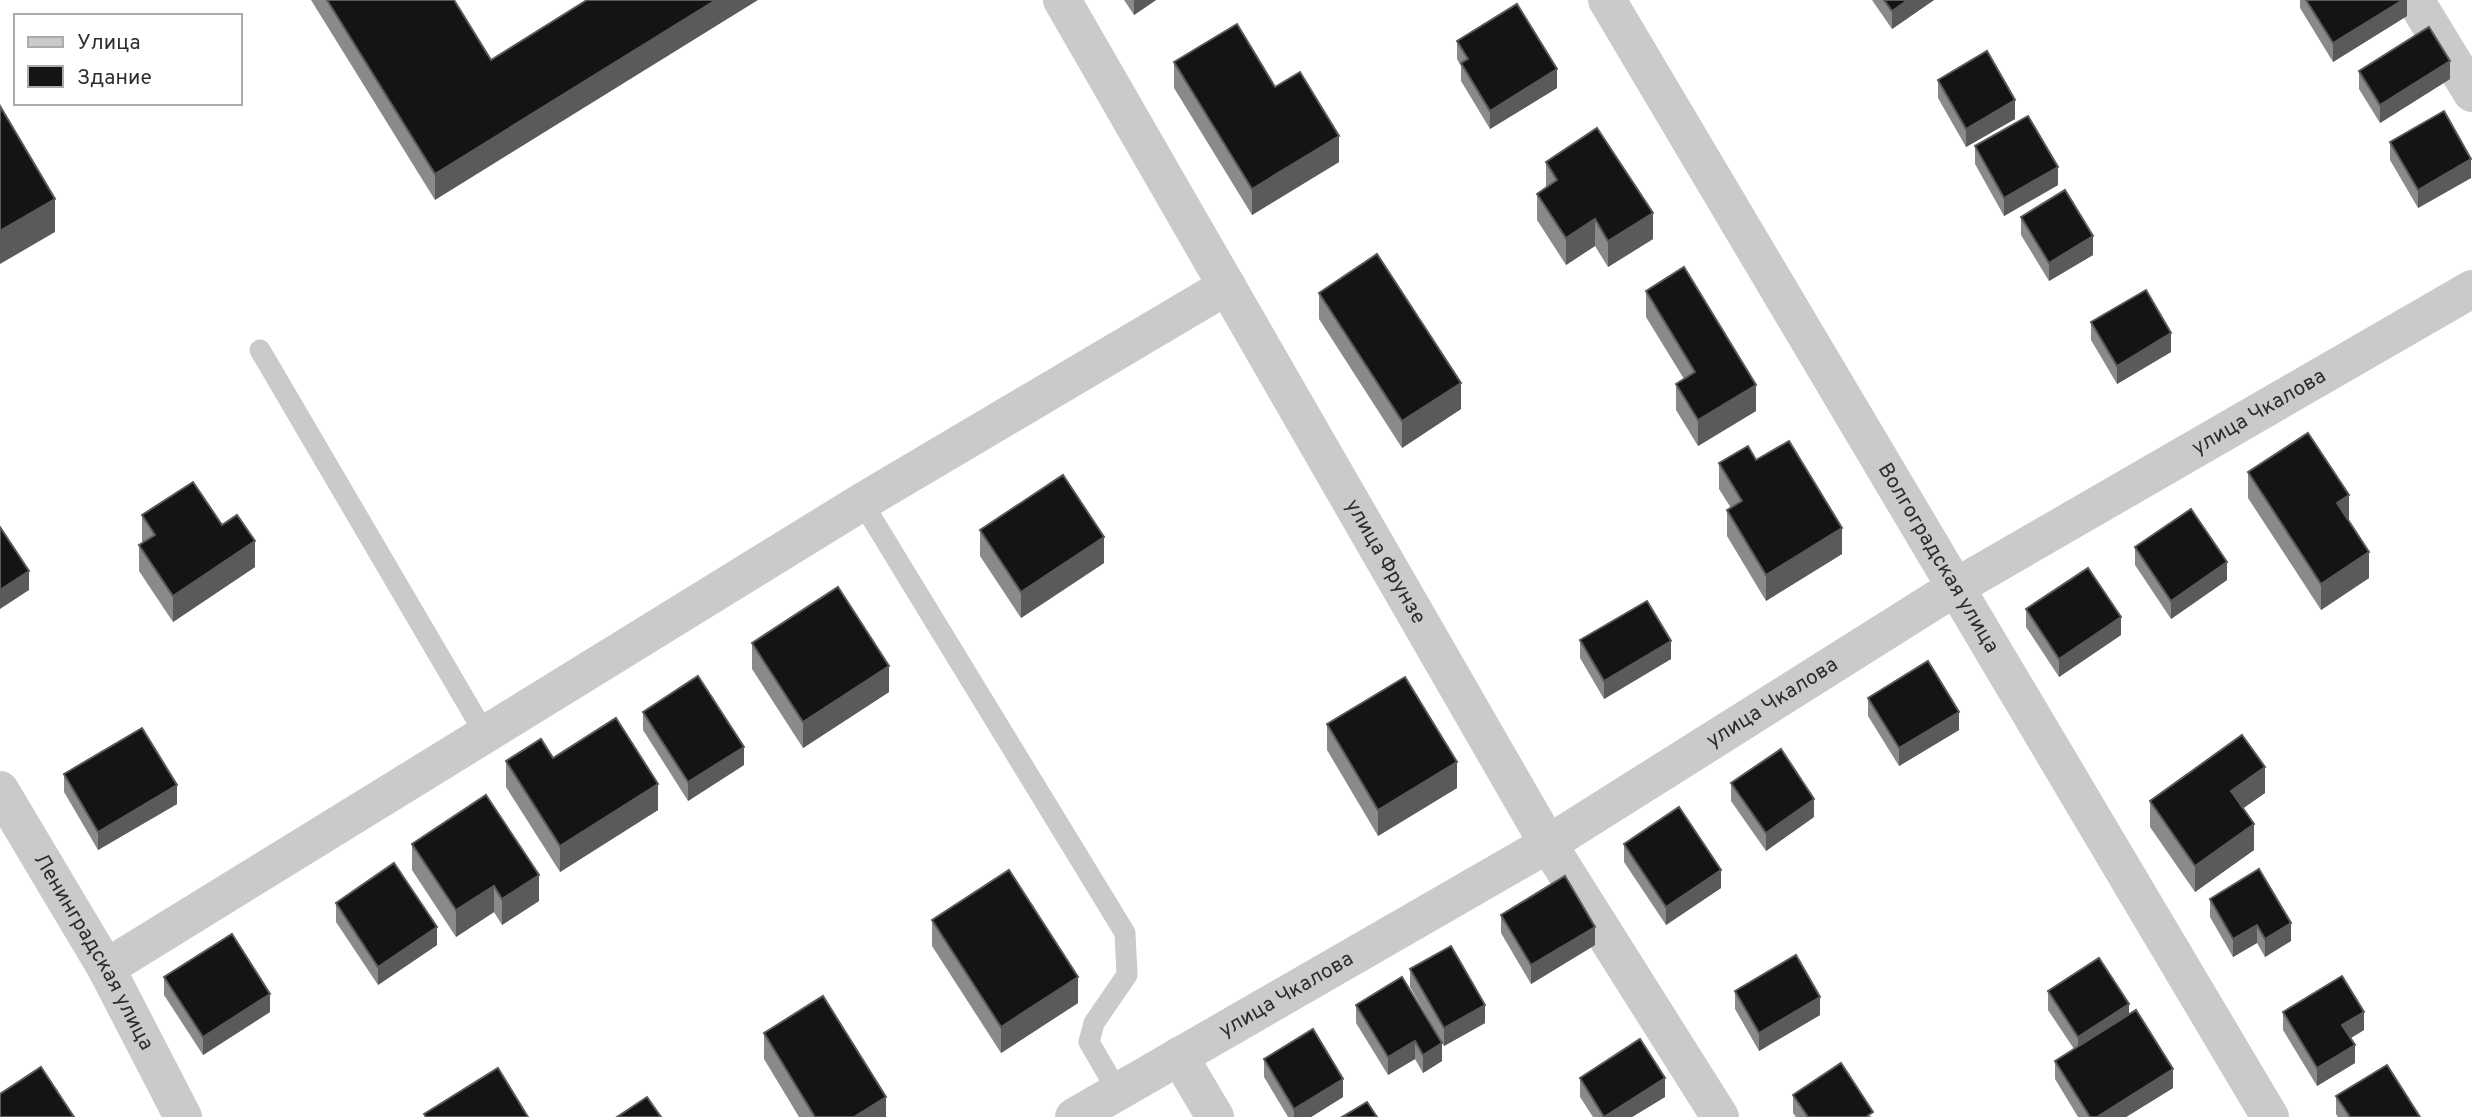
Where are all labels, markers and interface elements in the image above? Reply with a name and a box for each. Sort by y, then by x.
legend [14,14,242,105]
text: Улица [77,30,141,57]
text: Здание [77,65,152,92]
street label: улица Чкалова [2187,363,2331,461]
street label: Волгоградская улица [1871,458,2005,658]
street label: улица Фрунзе [1339,494,1432,629]
street label: улица Чкалова [1701,651,1843,754]
street label: Ленинградская улица [27,848,160,1055]
street label: улица Чкалова [1214,945,1358,1044]

